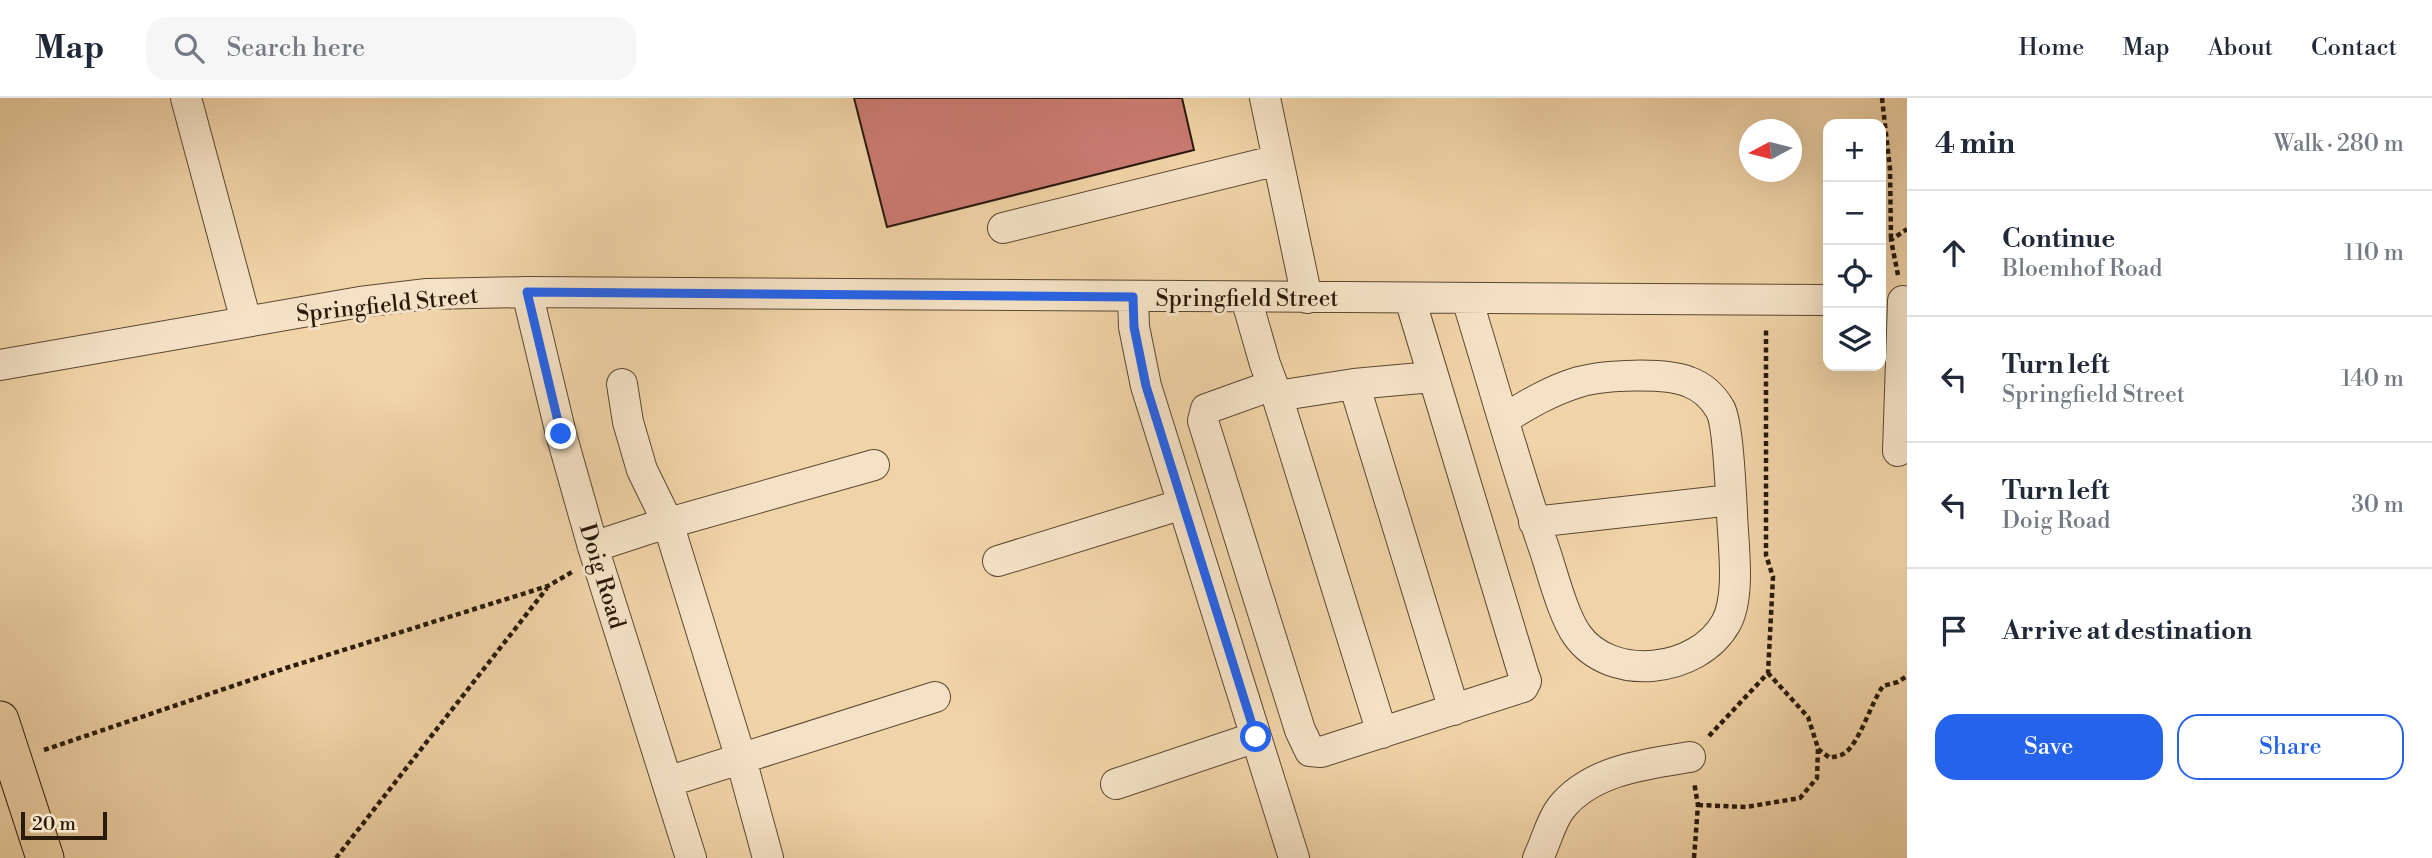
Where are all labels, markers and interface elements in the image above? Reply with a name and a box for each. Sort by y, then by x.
search box [146,17,636,80]
text: Map [35,28,104,69]
icon: search [170,29,208,67]
text: Search here [226,32,365,64]
text: Home [2019,33,2084,63]
text: Map [2122,33,2170,63]
text: About [2208,33,2273,63]
text: Contact [2311,33,2397,63]
north arrow [1739,119,1802,182]
map controls [1823,119,1886,371]
button: + [1823,119,1886,182]
text: 4 min [1935,125,2015,163]
text: Walk · 280 m [2274,130,2404,158]
button: − [1823,182,1886,245]
text: Continue [2002,223,2115,255]
icon: ahead [1935,234,1973,272]
text: 110 m [2344,239,2404,267]
button: locate [1823,245,1886,308]
text: Bloemhof Road [2002,255,2162,283]
street label: Springfield Street [295,282,480,328]
street label: Springfield Street [1156,285,1338,313]
button: layers [1823,308,1886,371]
text: Turn left [2002,349,2110,381]
icon: left [1935,360,1973,398]
text: 140 m [2341,365,2404,393]
text: Springfield Street [2002,381,2185,409]
route end [545,418,576,449]
text: Turn left [2002,475,2110,507]
icon: left [1935,486,1973,524]
text: 30 m [2351,491,2404,519]
text: Doig Road [2002,507,2110,535]
street label: Doig Road [573,520,631,632]
icon: arrive [1935,612,1973,650]
text: Arrive at destination [2002,615,2252,647]
button: Save [1935,714,2163,780]
button: Share [2177,714,2404,780]
route start [1240,721,1271,752]
scale bar [21,809,107,841]
text: 20 m [32,812,76,836]

